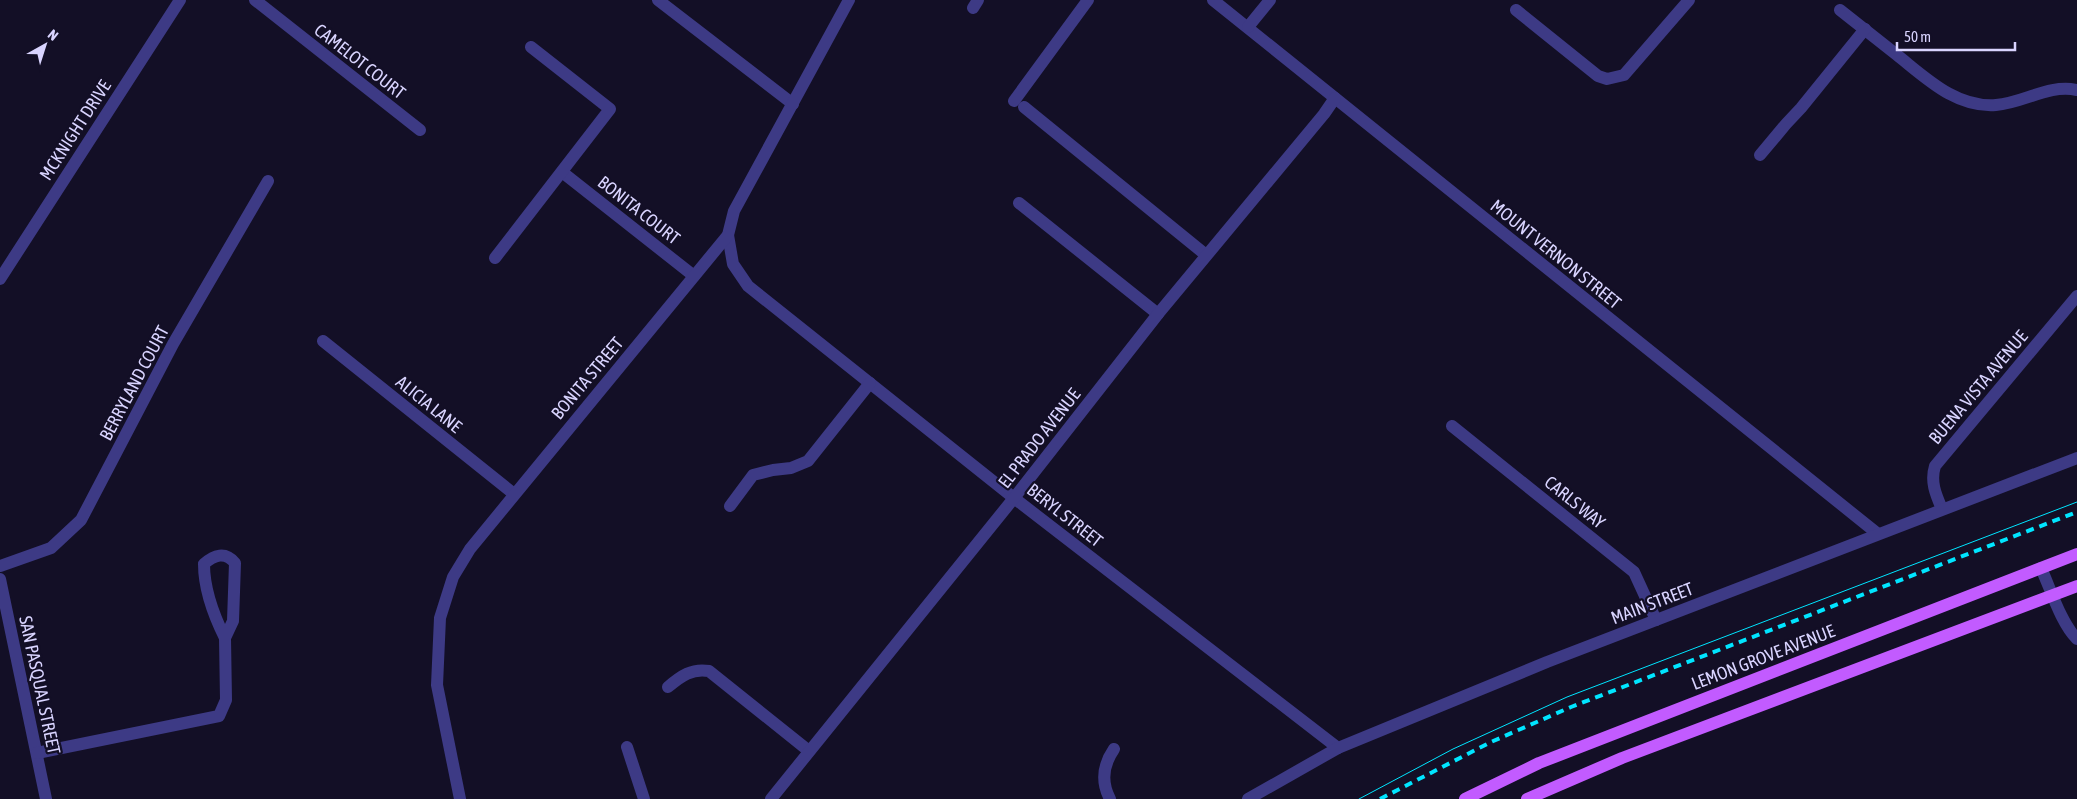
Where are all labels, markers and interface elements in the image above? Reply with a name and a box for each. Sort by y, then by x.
street label: CAMELOT COURT [310,19,410,103]
north arrow [20,20,70,70]
scale bar [1897,20,2014,52]
text: N [45,26,61,44]
text: 50 m [1904,28,1931,45]
street label: MCKNIGHT DRIVE [35,76,115,184]
street label: BONITA COURT [594,171,684,249]
street label: MOUNT VERNON STREET [1487,195,1625,313]
street label: BERRYLAND COURT [95,322,173,444]
street label: BUENA VISTA AVENUE [1924,326,2032,448]
street label: BONITA STREET [547,333,627,423]
street label: ALICIA LANE [392,371,466,437]
street label: EL PRADO AVENUE [994,384,1085,492]
street label: CARLS WAY [1541,471,1609,533]
street label: BERYL STREET [1023,479,1107,551]
street label: MAIN STREET [1608,578,1696,628]
street label: SAN PASQUAL STREET [15,614,65,756]
street label: LEMON GROVE AVENUE [1688,620,1838,694]

